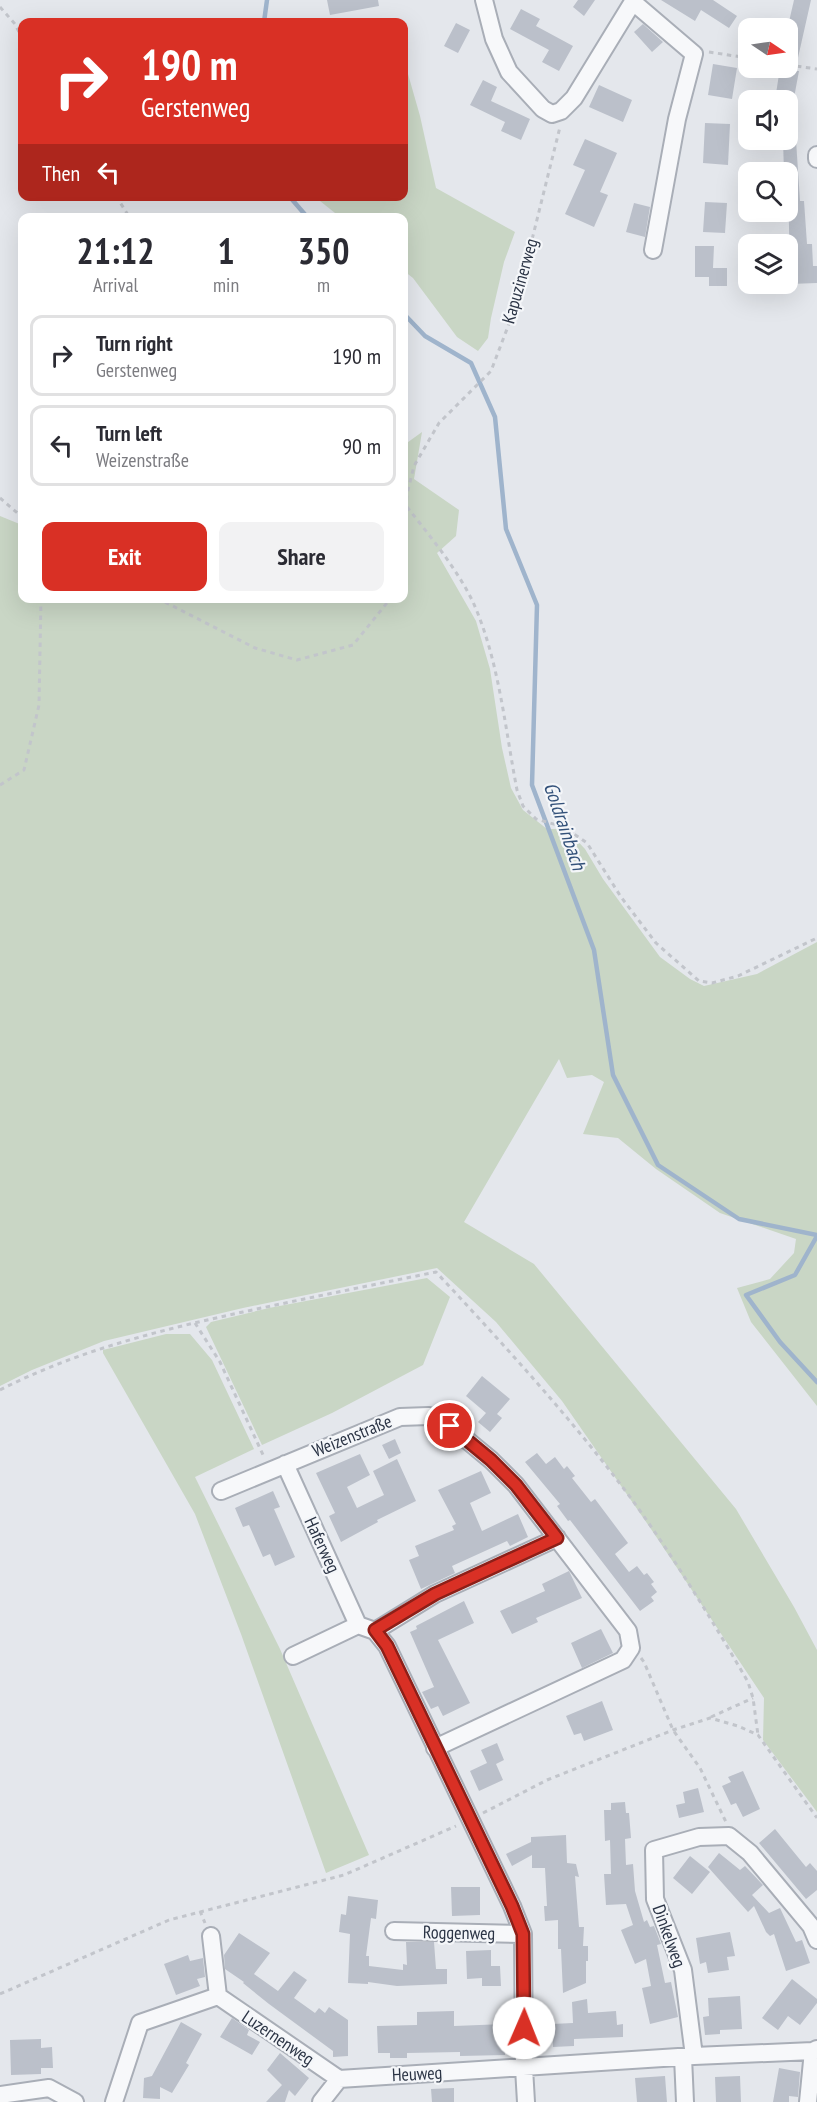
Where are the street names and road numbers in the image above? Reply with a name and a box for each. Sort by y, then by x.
street label: Kapuzinerweg [496,236,543,326]
street label: Weizenstraße [309,1409,395,1462]
street label: Haferweg [300,1513,345,1576]
street label: Dinkelweg [648,1901,691,1970]
street label: Roggenweg [423,1920,495,1945]
street label: Luzernenweg [238,2005,319,2070]
street label: Heuweg [391,2061,443,2086]

